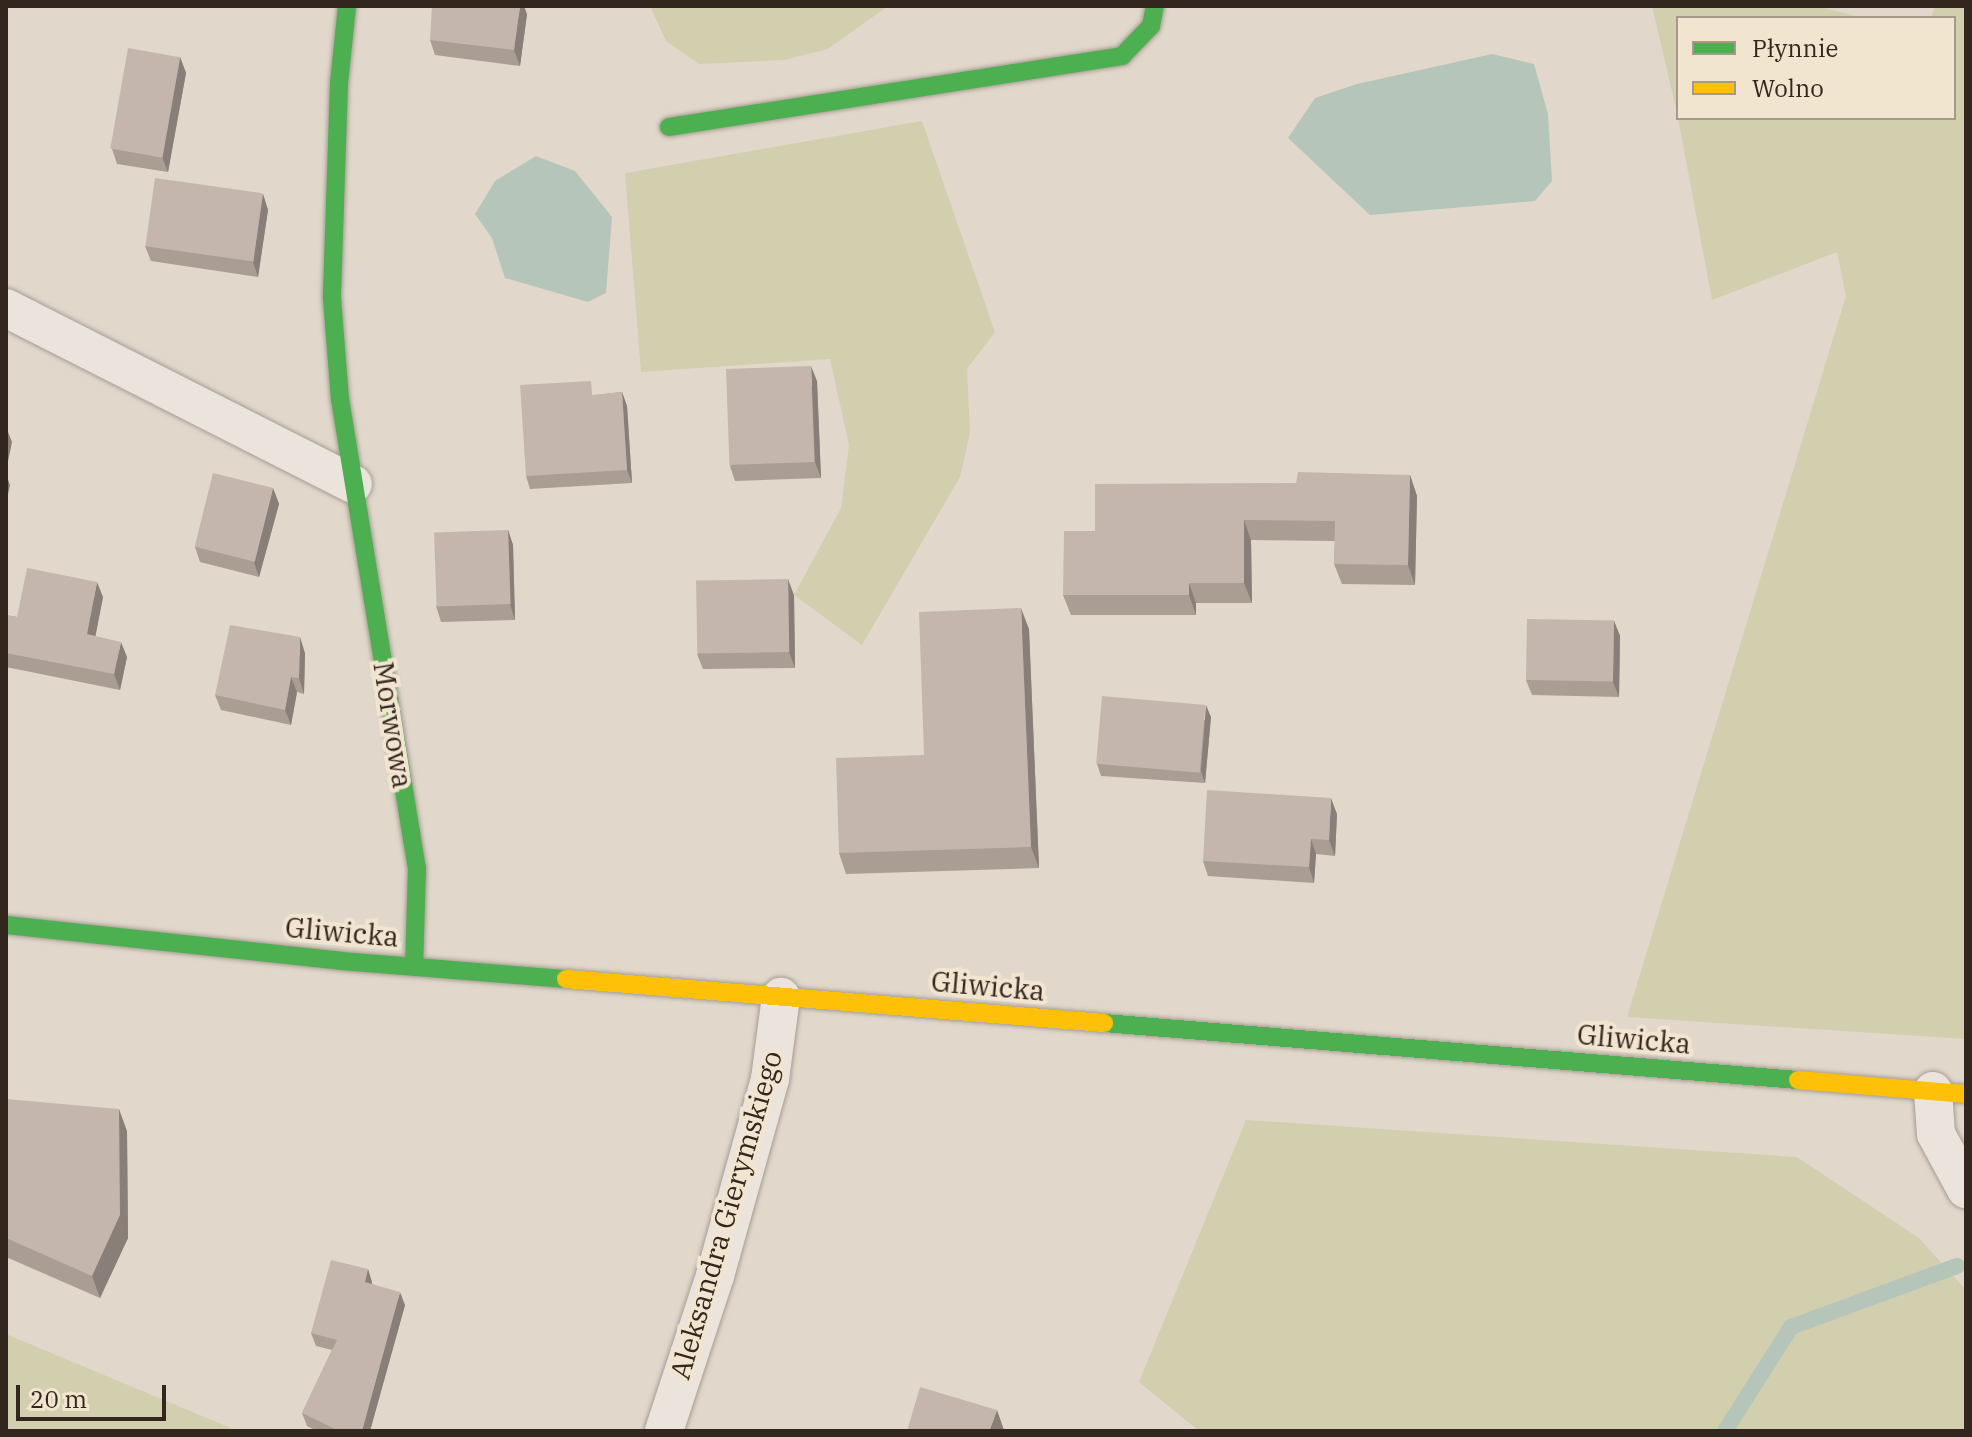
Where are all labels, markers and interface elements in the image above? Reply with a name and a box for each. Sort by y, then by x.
legend [1676,16,1956,120]
text: Płynnie [1752,32,1838,64]
text: Wolno [1752,72,1824,104]
street label: Morwowa [366,659,420,791]
street label: Gliwicka [284,910,400,954]
street label: Gliwicka [930,964,1046,1008]
street label: Gliwicka [1576,1017,1692,1061]
street label: Aleksandra Gierymskiego [663,1047,789,1383]
scale bar [20,1369,170,1419]
text: 20 m [30,1383,87,1415]

